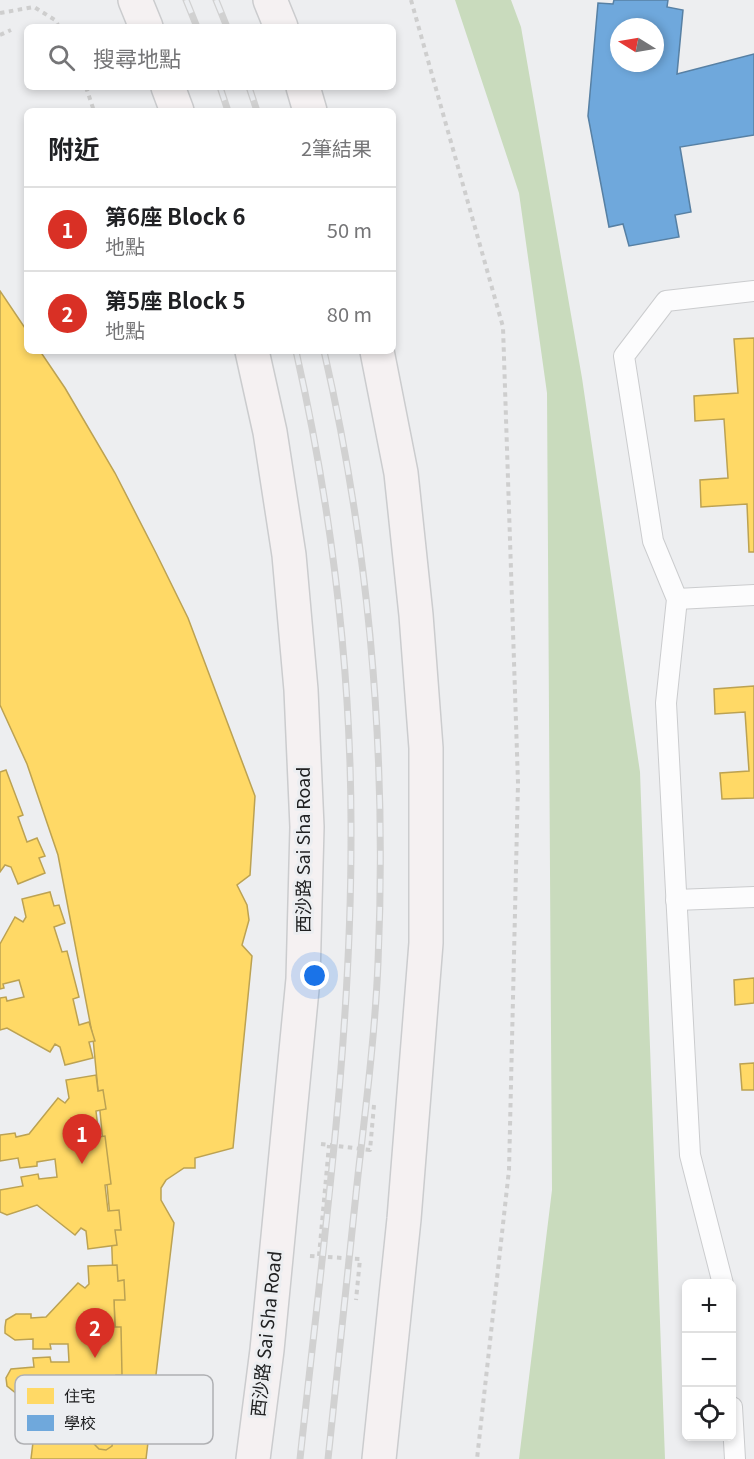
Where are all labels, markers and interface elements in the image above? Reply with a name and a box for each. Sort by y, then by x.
north arrow [610,18,664,72]
search box [24,24,396,90]
icon: search [45,41,78,74]
text: 搜尋地點 [93,41,181,73]
text: 附近 [48,129,100,166]
text: 2筆結果 [301,133,372,162]
text: 第6座 Block 6 [105,199,246,231]
text: 1 [62,215,73,244]
text: 50 m [327,215,372,244]
text: 地點 [105,231,145,260]
text: 第5座 Block 5 [105,283,246,315]
text: 2 [62,299,73,328]
text: 80 m [327,299,372,328]
text: 地點 [105,315,145,344]
street label: 西沙路 Sai Sha Road [289,767,315,933]
your location [300,961,329,990]
pin: 1 [62,1114,101,1164]
street label: 西沙路 Sai Sha Road [243,1250,287,1418]
map controls [682,1279,736,1441]
button: + [682,1279,736,1333]
pin: 2 [76,1308,115,1358]
button: − [682,1333,736,1387]
legend [15,1375,213,1444]
text: 住宅 [64,1383,96,1407]
button: locate [682,1387,736,1441]
text: 學校 [64,1410,96,1434]

